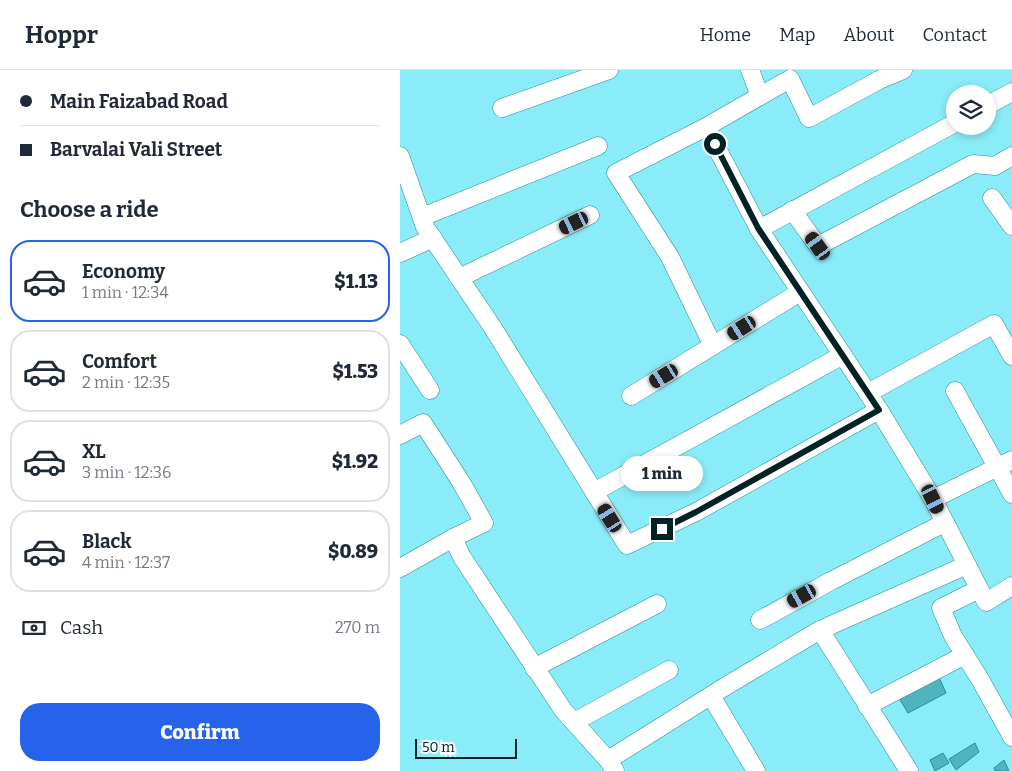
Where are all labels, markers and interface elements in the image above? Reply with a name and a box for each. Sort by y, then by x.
text: Hoppr [25,21,98,49]
text: Home [700,24,751,46]
text: Map [779,24,815,46]
text: About [843,24,894,46]
text: Contact [922,24,987,46]
map controls [946,85,996,135]
button: layers [946,85,996,135]
text: Main Faizabad Road [50,90,228,113]
route start [704,133,726,155]
text: Barvalai Vali Street [50,138,222,161]
text: Choose a ride [20,196,159,223]
car [557,210,590,236]
car [803,229,832,263]
icon: car [22,259,67,304]
text: Economy [82,260,165,283]
text: $1.13 [334,270,378,293]
text: 1 min · 12:34 [82,283,169,302]
car [725,314,758,342]
icon: car [22,349,67,394]
text: Comfort [82,350,157,373]
text: $1.53 [333,360,378,383]
car [647,362,680,390]
text: 2 min · 12:35 [82,373,170,392]
icon: car [22,439,67,484]
text: XL [82,440,106,463]
text: $1.92 [332,450,378,473]
callout: 1 min [621,456,703,492]
text: 3 min · 12:36 [82,463,171,482]
text: 1 min [642,464,682,483]
car [919,482,946,516]
car [595,501,624,535]
route end [651,518,673,540]
icon: car [22,529,67,574]
text: Black [82,530,132,553]
text: $0.89 [328,540,378,563]
text: 4 min · 12:37 [82,553,170,572]
car [785,582,818,610]
icon: cash [20,614,48,642]
text: Cash [60,616,103,639]
text: 270 m [335,618,380,637]
button: Confirm [20,703,380,761]
scale bar [415,736,518,759]
text: 50 m [422,739,455,756]

